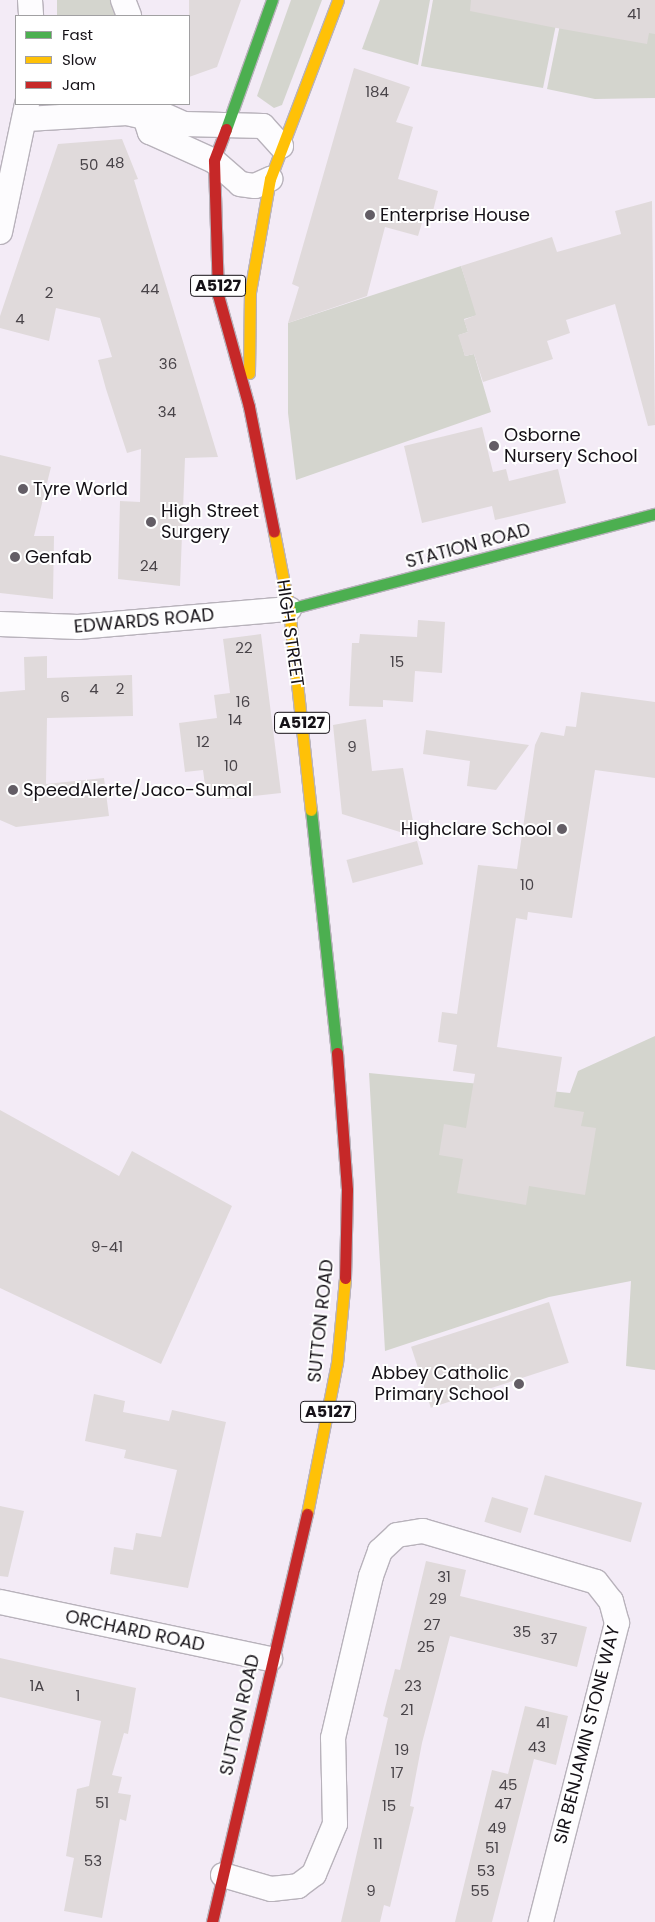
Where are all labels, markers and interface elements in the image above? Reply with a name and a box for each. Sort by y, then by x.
house number: 41 [627,5,641,23]
legend [15,15,190,105]
text: Fast [62,24,93,45]
text: Slow [62,49,96,70]
text: Jam [62,74,96,95]
house number: 184 [365,83,389,101]
house number: 48 [106,154,124,172]
house number: 50 [80,156,98,174]
place label: Enterprise House [380,204,530,226]
marker: Enterprise House [364,209,376,221]
road number: A5127 [189,272,247,300]
house number: 44 [141,280,159,298]
house number: 2 [45,284,53,302]
house number: 4 [15,310,25,328]
house number: 36 [159,355,177,373]
house number: 34 [158,403,176,421]
place label: Osborne Nursery School [504,425,638,468]
marker: Osborne Nursery School [488,440,500,452]
place label: Tyre World [33,478,128,500]
marker: Tyre World [17,483,29,495]
place label: High Street Surgery [161,501,259,544]
marker: High Street Surgery [145,516,157,528]
street label: STATION ROAD [403,519,533,573]
place label: Genfab [25,546,92,568]
marker: Genfab [9,551,21,563]
house number: 24 [140,557,158,575]
street label: HIGH STREET [272,578,308,688]
street label: EDWARDS ROAD [73,604,215,638]
house number: 22 [235,639,253,657]
house number: 15 [390,653,404,671]
house number: 4 [89,680,99,698]
house number: 2 [116,680,124,698]
house number: 6 [60,688,70,706]
house number: 16 [236,693,250,711]
road number: A5127 [273,710,331,736]
house number: 14 [228,711,242,729]
house number: 12 [196,733,210,751]
house number: 9 [347,738,357,756]
house number: 10 [224,757,238,775]
place label: SpeedAlerte/Jaco-Sumal [23,779,252,801]
marker: SpeedAlerte/Jaco-Sumal [7,784,19,796]
place label: Highclare School [401,818,552,840]
marker: Highclare School [556,823,568,835]
house number: 10 [520,876,534,894]
house number: 9-41 [91,1238,123,1256]
street label: SUTTON ROAD [304,1258,338,1384]
place label: Abbey Catholic Primary School [371,1363,509,1406]
marker: Abbey Catholic Primary School [513,1378,525,1390]
road number: A5127 [299,1398,357,1425]
house number: 31 [437,1568,451,1586]
house number: 29 [429,1590,447,1608]
street label: ORCHARD ROAD [63,1606,207,1656]
house number: 27 [424,1616,440,1634]
house number: 35 [513,1623,531,1641]
street label: SIR BENJAMIN STONE WAY [549,1624,625,1846]
house number: 37 [540,1630,558,1648]
house number: 25 [417,1638,435,1656]
street label: SUTTON ROAD [216,1652,264,1778]
house number: 1A [30,1677,44,1695]
house number: 23 [404,1677,422,1695]
house number: 1 [76,1687,80,1705]
house number: 21 [400,1701,414,1719]
house number: 41 [536,1714,550,1732]
house number: 43 [528,1738,546,1756]
house number: 19 [395,1741,409,1759]
house number: 17 [391,1764,403,1782]
house number: 45 [499,1776,517,1794]
house number: 51 [95,1794,109,1812]
house number: 47 [494,1795,512,1813]
house number: 15 [382,1797,396,1815]
house number: 49 [488,1819,506,1837]
house number: 11 [373,1835,383,1853]
house number: 51 [485,1839,499,1857]
house number: 53 [84,1852,102,1870]
house number: 53 [477,1862,495,1880]
house number: 9 [366,1882,376,1900]
house number: 55 [471,1882,489,1900]

